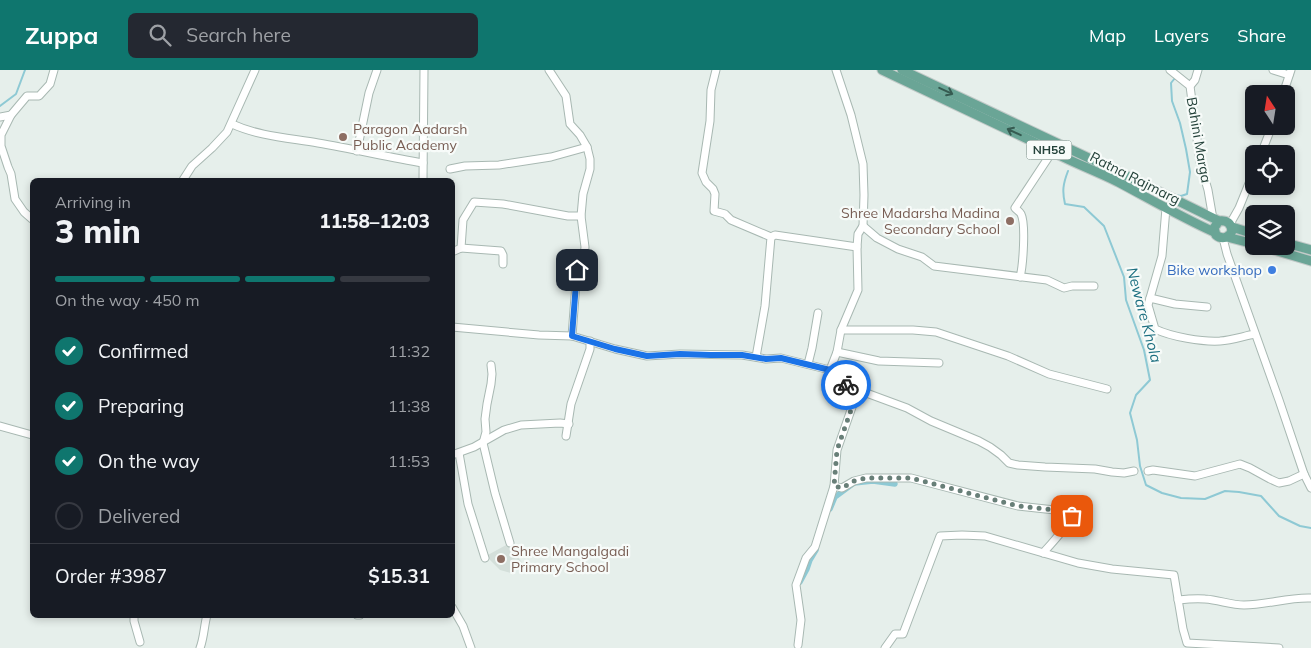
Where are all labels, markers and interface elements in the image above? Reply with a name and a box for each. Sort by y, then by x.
search box [128,13,478,58]
text: Zuppa [25,20,98,50]
icon: search [146,21,174,49]
text: Search here [186,23,291,47]
text: Map [1089,24,1126,47]
text: Layers [1154,24,1209,47]
text: Share [1237,24,1286,47]
north arrow [1245,85,1295,135]
map controls [1245,85,1295,255]
one-way arrow [938,86,953,96]
street label: Bahini Marga [1183,96,1215,184]
place label: Paragon Aadarsh Public Academy [353,120,468,154]
one-way arrow [1007,127,1022,136]
marker: Paragon Aadarsh Public Academy [337,131,349,143]
road number: NH58 [1026,140,1072,160]
button: locate [1245,145,1295,195]
street label: Ratna Rajmarg [1087,148,1183,208]
text: Arriving in [55,192,131,212]
place label: Shree Madarsha Madina Secondary School [841,204,1000,238]
button: layers [1245,205,1295,255]
text: 11:58–12:03 [319,209,430,233]
text: 3 min [55,211,141,251]
marker: Shree Madarsha Madina Secondary School [1004,215,1016,227]
pin [556,249,598,291]
icon: home [563,256,591,284]
place label: Bike workshop [1167,261,1262,279]
marker: Bike workshop [1266,264,1278,276]
water label: Neware Khola [1123,265,1166,365]
text: On the way · 450 m [55,290,200,310]
icon: check [55,337,83,365]
text: Confirmed [98,339,189,363]
text: 11:32 [388,341,430,361]
courier [821,360,871,410]
icon: bike [832,371,860,399]
icon: check [55,392,83,420]
text: Preparing [98,394,184,418]
text: 11:38 [388,396,430,416]
icon: check [55,447,83,475]
text: On the way [98,449,200,473]
text: 11:53 [388,451,430,471]
pin [1051,495,1093,537]
icon: bag [1058,502,1086,530]
text: Delivered [98,504,180,528]
place label: Shree Mangalgadi Primary School [511,542,629,576]
marker: Shree Mangalgadi Primary School [495,553,507,565]
text: Order #3987 [55,564,167,588]
text: $15.31 [368,564,430,588]

